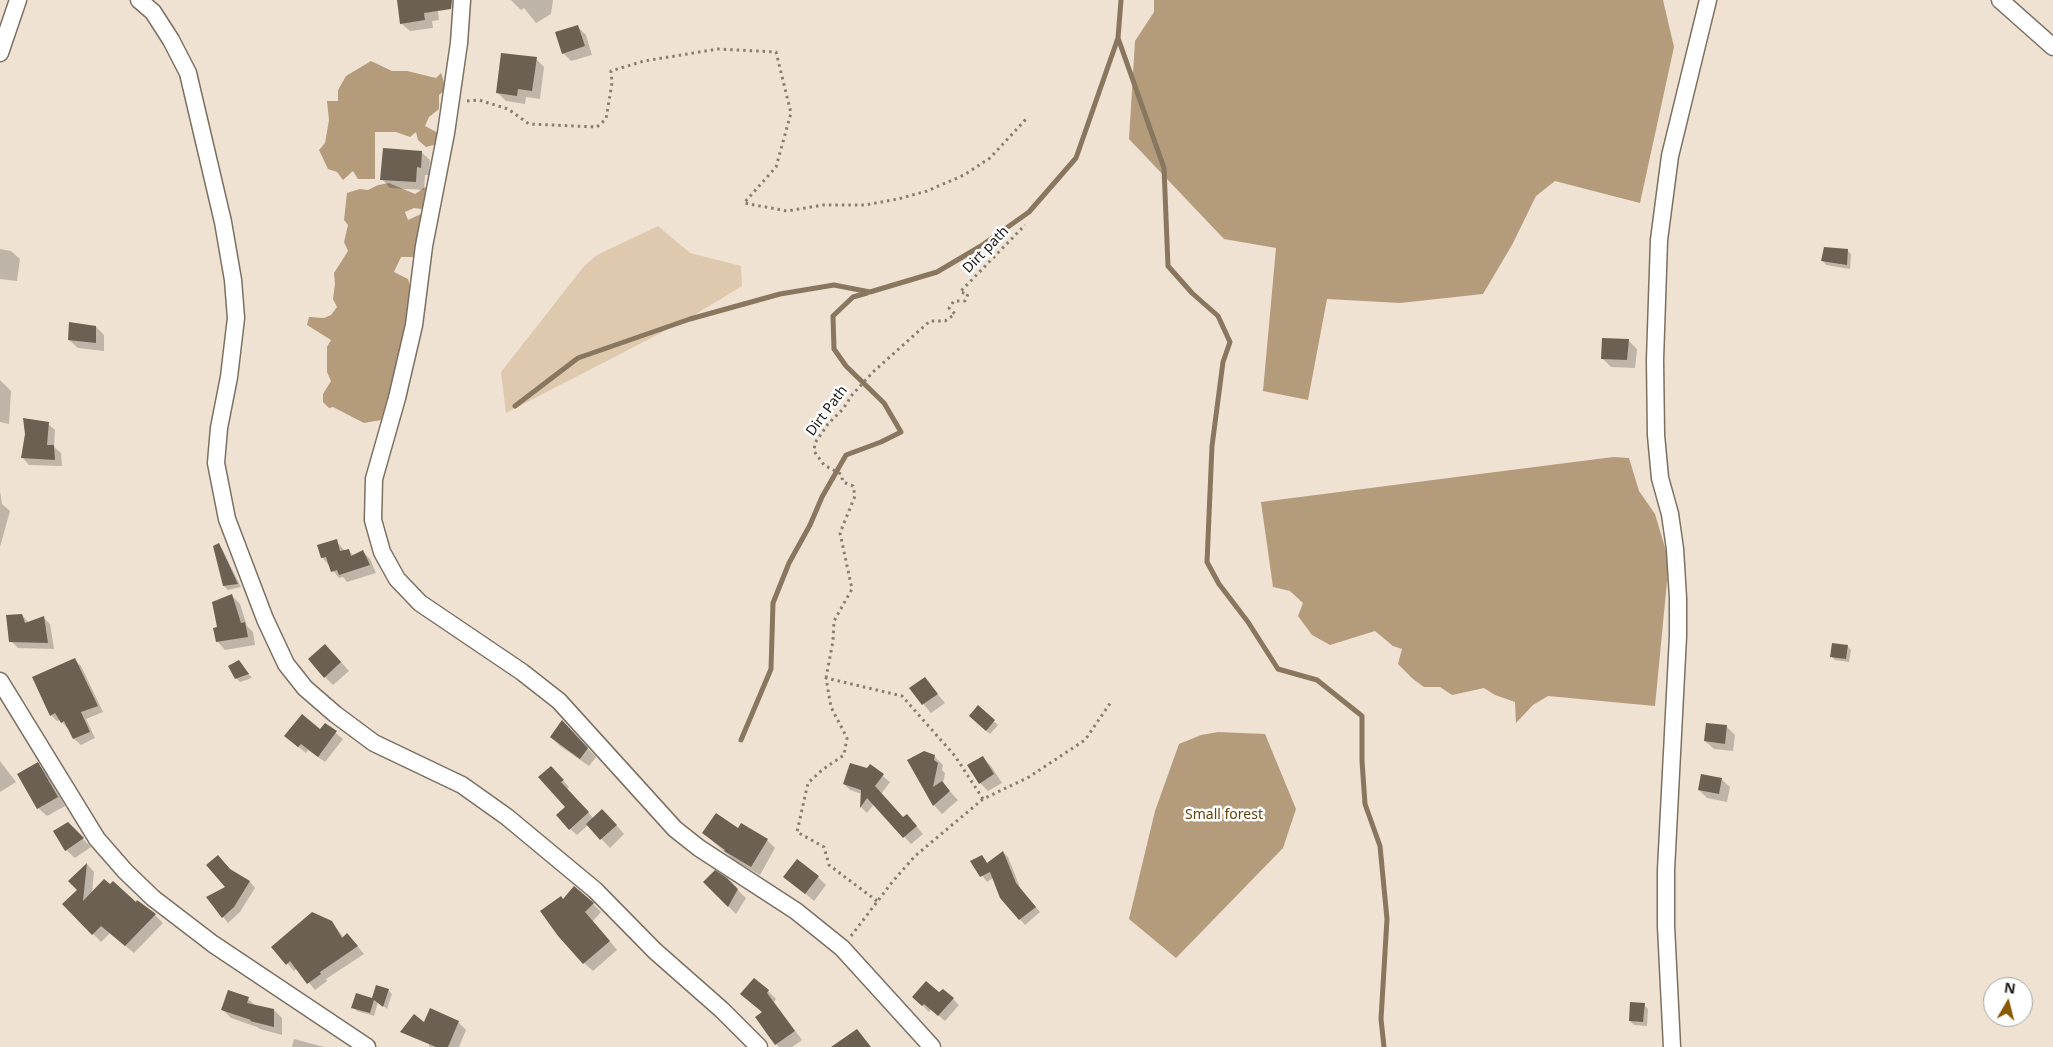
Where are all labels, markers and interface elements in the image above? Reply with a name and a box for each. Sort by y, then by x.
street label: Dirt path [960,223,1012,277]
street label: Dirt Path [803,383,851,439]
park label: Small forest [1185,807,1263,823]
north arrow [1983,977,2033,1027]
text: N [2003,977,2017,998]

